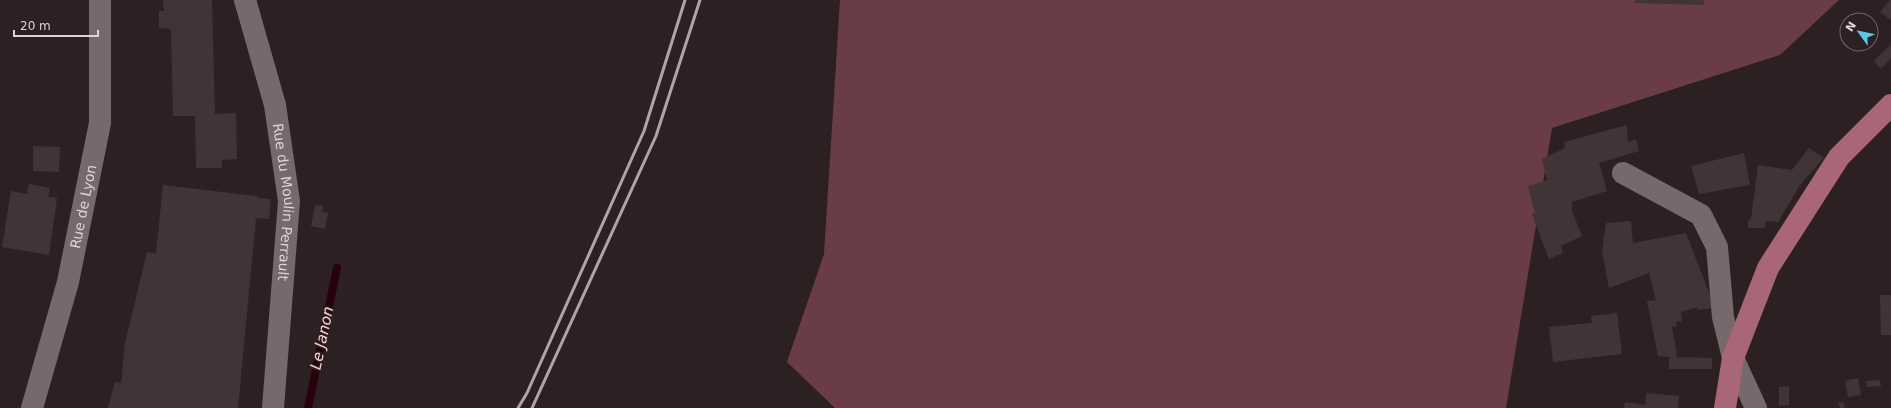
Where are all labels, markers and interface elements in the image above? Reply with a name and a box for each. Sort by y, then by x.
scale bar [14,12,98,38]
north arrow [1839,12,1879,52]
text: 20 m [20,19,51,33]
text: N [1843,19,1859,34]
street label: Rue du Moulin Perrault [270,122,298,282]
street label: Rue de Lyon [67,163,99,250]
water label: Le Janon [307,305,337,371]

